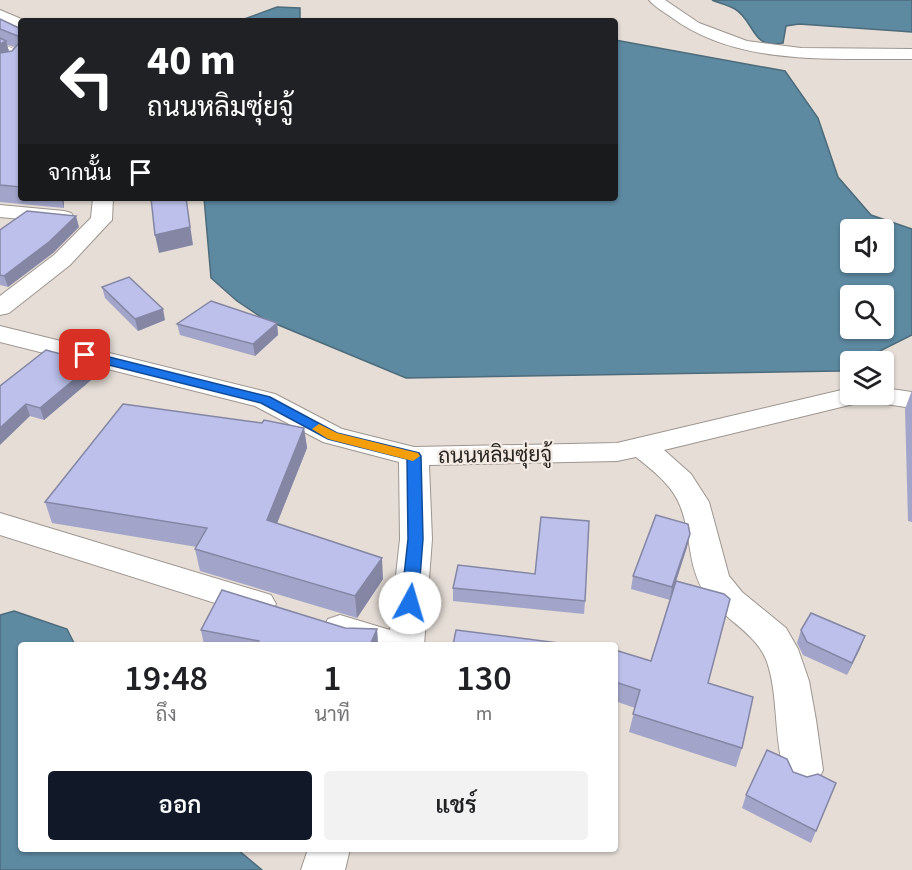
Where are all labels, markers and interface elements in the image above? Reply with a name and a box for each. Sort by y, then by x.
text: 40 m [147,31,236,91]
icon: left [48,42,126,120]
text: ถนนหลิมซุ่ยจู้ [147,88,294,127]
icon: arrive [124,156,157,189]
text: จากนั้น [48,157,112,189]
map controls [840,219,894,405]
button: sound [840,219,894,273]
button: search [840,285,894,339]
pin [59,329,110,380]
icon: arrive [68,338,101,371]
button: layers [840,351,894,405]
street label: ถนนหลิมซุ่ยจู้ [438,439,553,471]
position arrow [378,571,442,635]
text: 19:48 [124,653,208,704]
text: 1 [323,653,341,704]
text: 130 [456,653,512,704]
text: m [476,700,492,728]
text: ถึง [156,701,177,729]
text: นาที [314,701,350,729]
button: ออก [48,771,312,840]
button: แชร์ [324,771,588,840]

